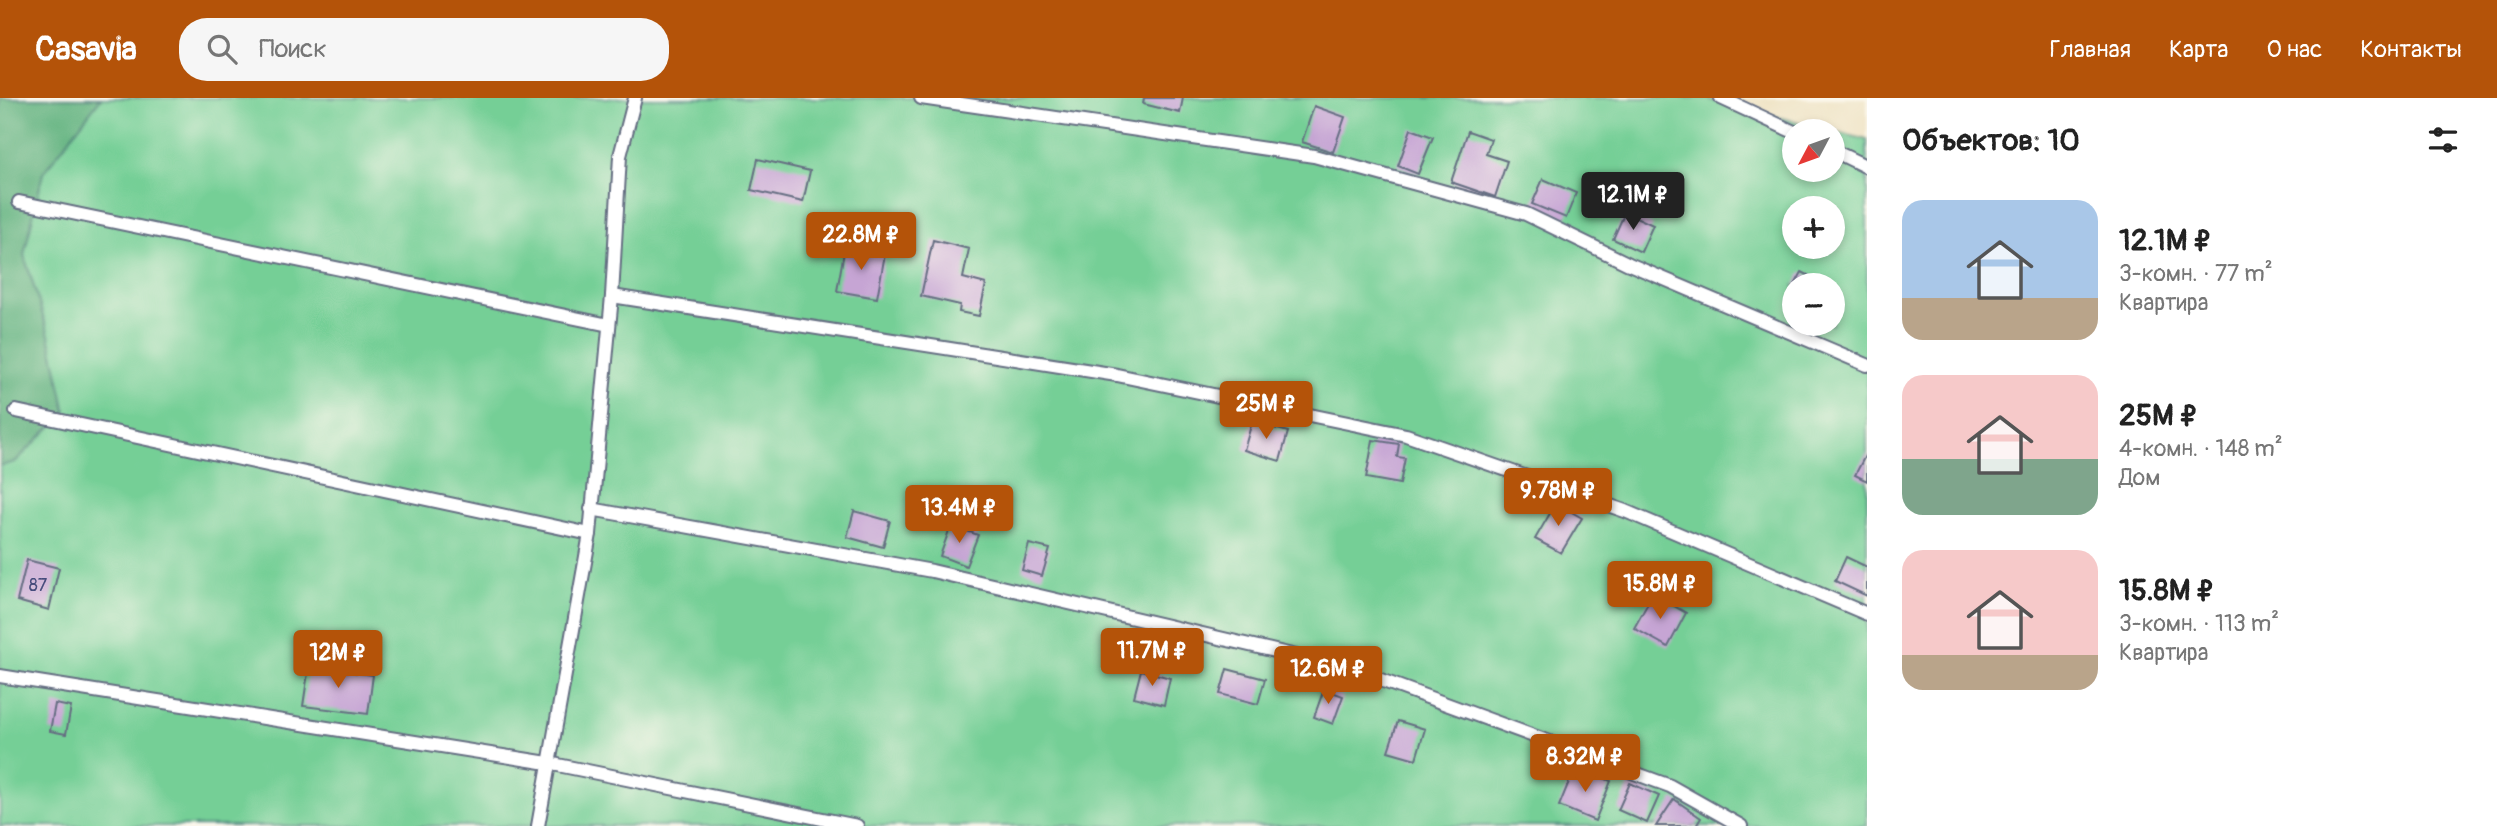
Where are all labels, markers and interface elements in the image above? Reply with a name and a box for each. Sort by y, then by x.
search box [179,18,669,81]
text: Casavia [35,29,137,70]
icon: search [203,30,241,68]
text: Поиск [259,33,327,65]
text: Главная [2050,35,2131,64]
text: Карта [2169,35,2229,64]
text: О нас [2267,35,2322,64]
text: Контакты [2360,35,2462,64]
north arrow [1782,119,1844,182]
map controls [1782,119,1845,336]
icon: filters [2424,121,2462,159]
text: Объектов: 10 [1902,122,2080,159]
pin: 12.1M ₽ [1568,172,1698,232]
text: 12.1M ₽ [1597,180,1669,209]
button: + [1782,196,1845,259]
pin: 22.8M ₽ [796,212,926,272]
text: 22.8M ₽ [822,220,900,249]
text: 12.1M ₽ [2119,222,2212,259]
icon: home [1958,228,2042,312]
text: 3-комн. · 77 m² [2119,259,2273,288]
button: − [1782,273,1845,336]
text: Квартира [2119,288,2208,317]
pin: 25M ₽ [1217,382,1315,441]
text: 25M ₽ [1236,389,1296,418]
text: 25M ₽ [2119,397,2198,434]
icon: home [1958,403,2042,487]
text: 4-комн. · 148 m² [2119,434,2283,463]
text: Дом [2119,463,2160,492]
pin: 9.78M ₽ [1493,468,1623,528]
text: 9.78M ₽ [1520,476,1596,505]
pin: 13.4M ₽ [894,486,1024,545]
text: 13.4M ₽ [921,493,997,522]
pin: 15.8M ₽ [1595,561,1725,621]
text: 15.8M ₽ [1623,569,1697,598]
text: 15.8M ₽ [2119,572,2215,609]
house number: 87 [29,574,48,597]
icon: home [1958,578,2042,662]
text: 3-комн. · 113 m² [2119,609,2279,638]
pin: 11.7M ₽ [1087,628,1217,688]
pin: 12M ₽ [289,630,387,690]
text: 11.7M ₽ [1117,636,1187,665]
text: 12M ₽ [309,638,367,667]
text: Квартира [2119,638,2208,667]
pin: 12.6M ₽ [1263,646,1393,706]
text: 12.6M ₽ [1290,654,1366,683]
pin: 8.32M ₽ [1520,734,1650,794]
text: 8.32M ₽ [1546,742,1624,771]

